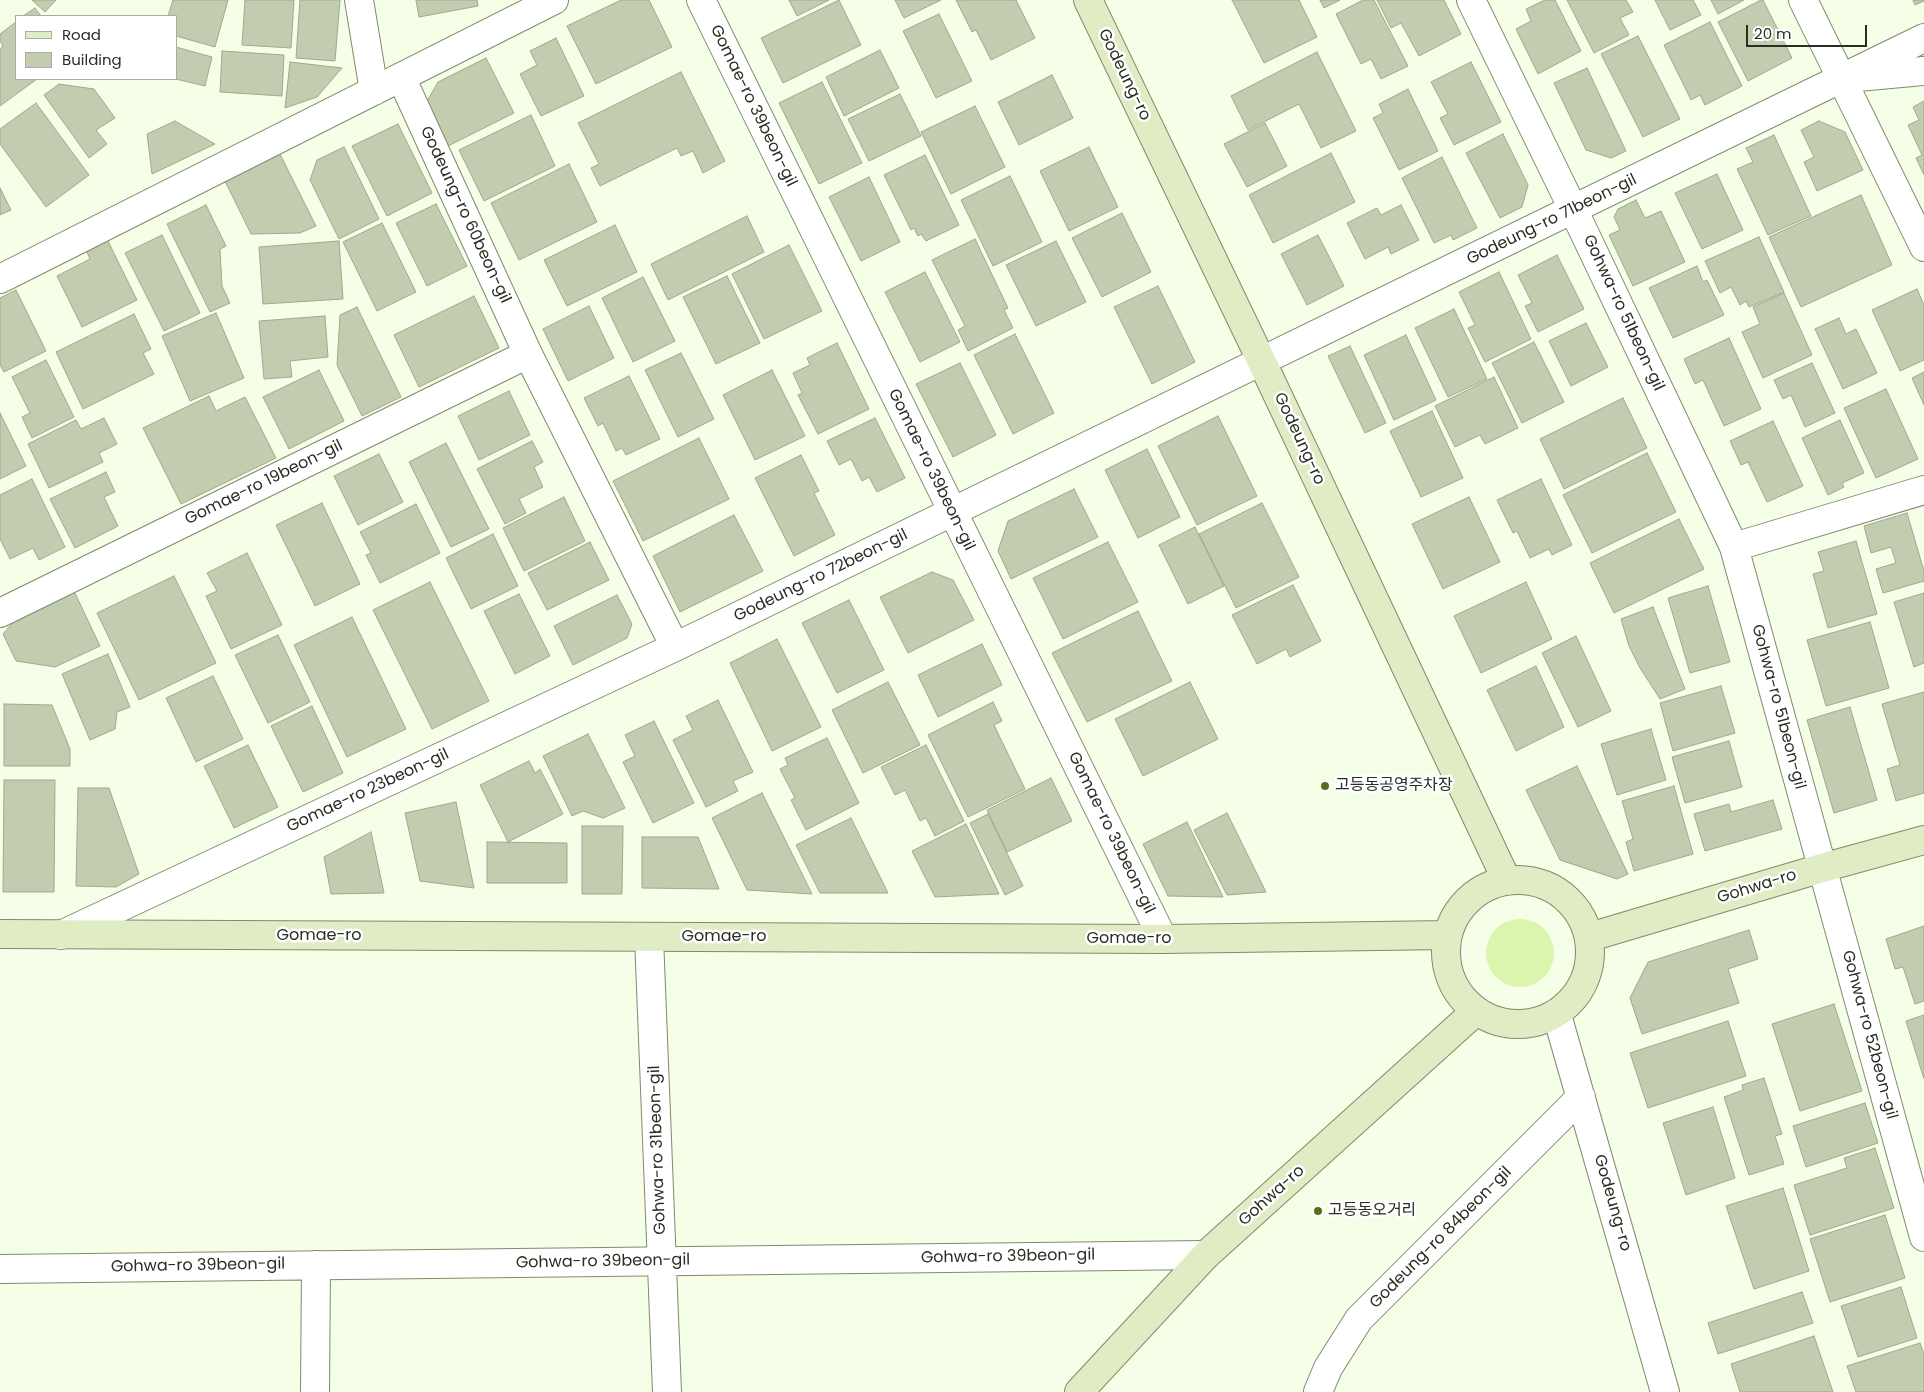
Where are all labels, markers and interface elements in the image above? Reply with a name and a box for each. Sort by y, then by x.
legend [15,15,178,80]
scale bar [1749,15,1870,47]
street label: Gomae-ro 39beon-gil [705,22,801,190]
text: 20 m [1754,23,1792,44]
text: Road [62,24,101,45]
street label: Godeung-ro [1094,26,1154,124]
text: Building [62,49,122,70]
street label: Godeung-ro 60beon-gil [416,124,514,306]
street label: Godeung-ro 71beon-gil [1464,170,1640,270]
street label: Gohwa-ro 51beon-gil [1578,232,1668,394]
street label: Gomae-ro 39beon-gil [883,386,979,554]
street label: Godeung-ro [1269,390,1329,488]
street label: Gomae-ro 19beon-gil [182,436,346,530]
street label: Godeung-ro 72beon-gil [731,526,911,626]
street label: Gohwa-ro 51beon-gil [1747,622,1809,792]
street label: Gomae-ro 23beon-gil [284,745,452,837]
street label: Gomae-ro 39beon-gil [1063,749,1159,917]
place label: 고등동공영주차장 [1335,776,1453,796]
marker: 고등동공영주차장 [1319,780,1331,792]
street label: Gohwa-ro [1715,866,1799,908]
street label: Gomae-ro [277,926,361,946]
street label: Gomae-ro [682,927,766,947]
street label: Gomae-ro [1087,929,1171,949]
street label: Gohwa-ro 52beon-gil [1837,948,1901,1122]
street label: Gohwa-ro 31beon-gil [645,1065,671,1235]
street label: Godeung-ro [1589,1152,1635,1254]
street label: Gohwa-ro [1235,1161,1309,1231]
street label: Godeung-ro 84beon-gil [1366,1163,1516,1313]
place label: 고등동오거리 [1328,1201,1416,1221]
marker: 고등동오거리 [1312,1205,1324,1217]
street label: Gohwa-ro 39beon-gil [921,1246,1095,1268]
street label: Gohwa-ro 39beon-gil [516,1251,690,1273]
street label: Gohwa-ro 39beon-gil [111,1255,285,1277]

